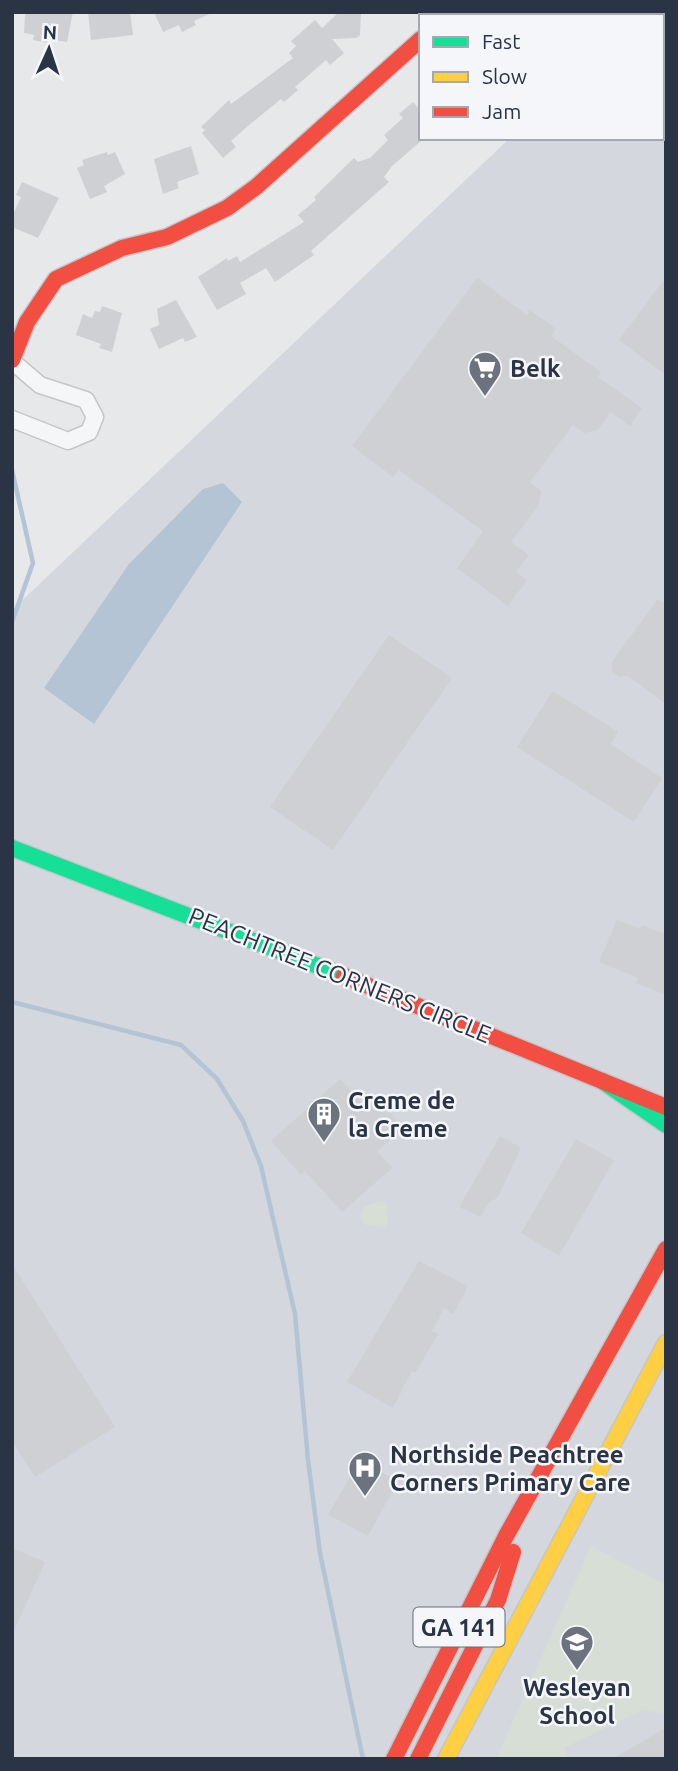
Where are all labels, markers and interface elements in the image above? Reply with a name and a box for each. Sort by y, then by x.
north arrow [14,14,84,84]
legend [419,14,664,140]
text: N [42,21,58,43]
text: Fast [482,29,520,53]
text: Slow [482,64,527,88]
text: Jam [482,99,521,123]
supermarket icon: Belk [466,349,504,398]
place label: Belk [510,355,561,382]
street label: PEACHTREE CORNERS CIRCLE [185,902,495,1048]
place label: Creme de la Creme [348,1087,455,1142]
building icon: Creme de la Creme [305,1095,343,1144]
place label: Northside Peachtree Corners Primary Care [390,1441,631,1496]
hospital icon: Northside Peachtree Corners Primary Care [346,1449,384,1498]
road number: GA 141 [414,1608,504,1646]
school or university icon: Wesleyan School [558,1623,596,1672]
place label: Wesleyan School [523,1674,631,1729]

